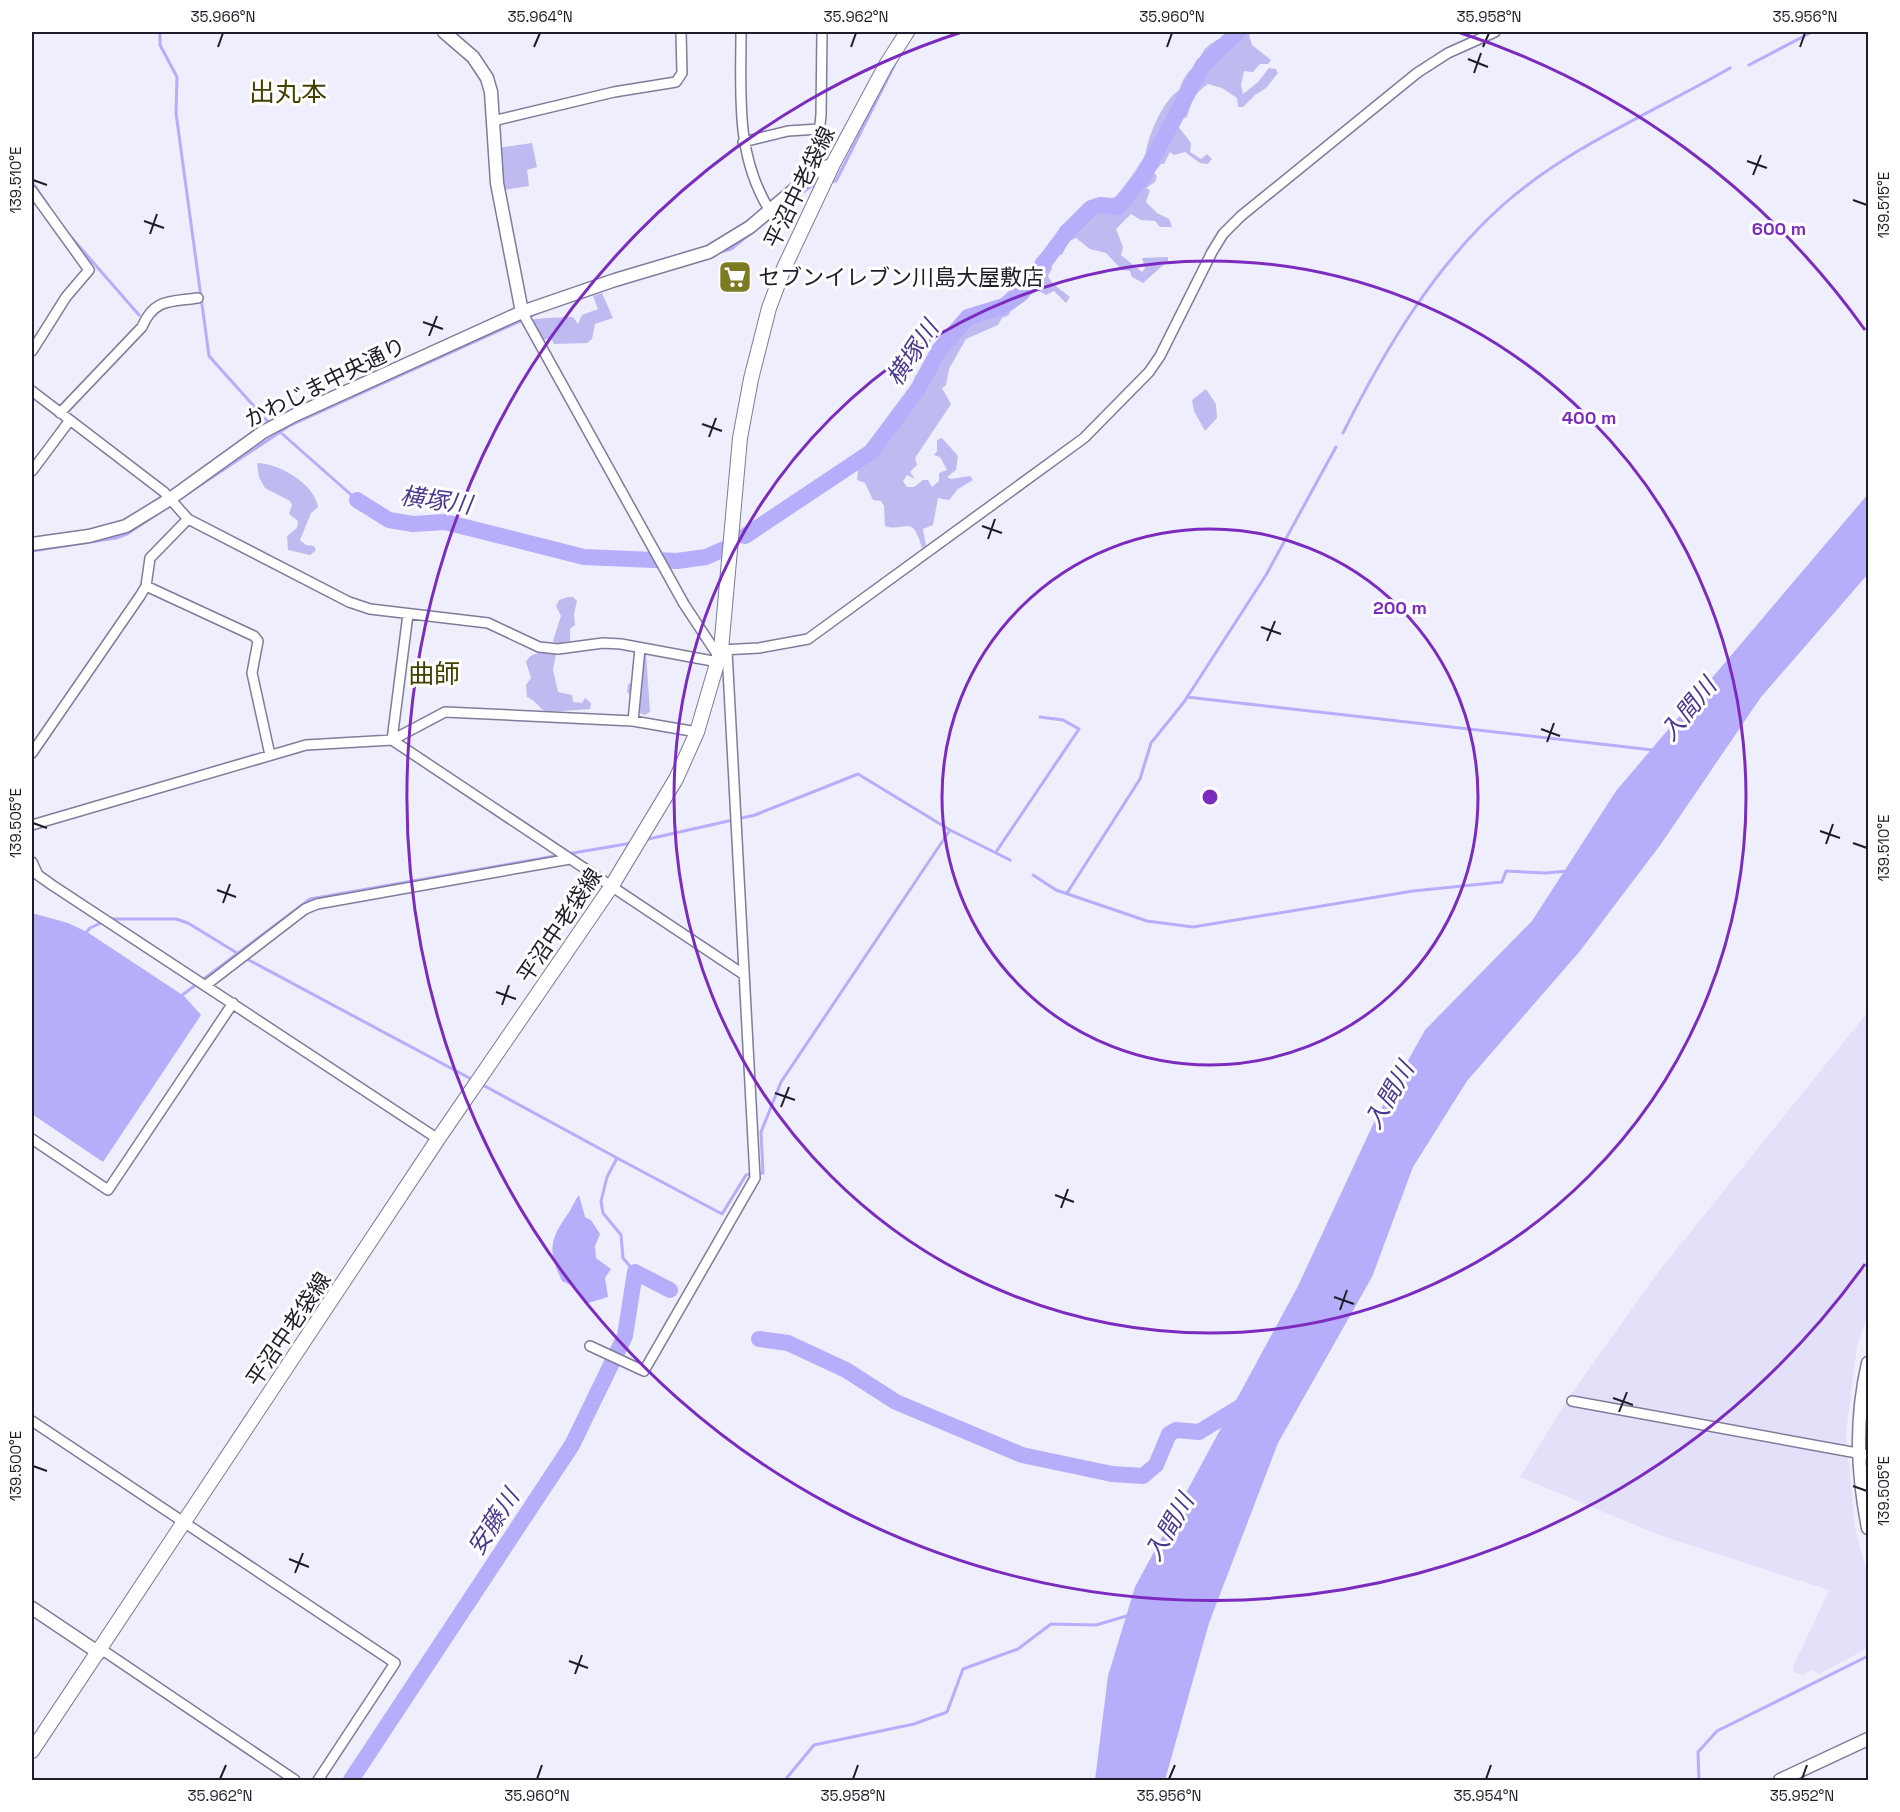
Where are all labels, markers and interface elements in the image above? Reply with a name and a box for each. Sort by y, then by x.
text: 35.966°N [190,7,256,26]
text: 35.964°N [507,7,573,26]
text: 35.962°N [824,7,888,26]
text: 35.960°N [1139,7,1205,26]
text: 35.958°N [1456,7,1522,26]
text: 35.956°N [1773,7,1837,26]
district label: 出丸本 [249,75,327,109]
street label: 平沼中老袋線 [757,122,841,252]
text: 139.510°E [6,147,25,214]
text: 139.515°E [1874,172,1893,238]
text: 600 m [1752,217,1806,240]
supermarket icon: セブンイレブン川島大屋敷店 [717,259,753,295]
place label: セブンイレブン川島大屋敷店 [758,263,1044,291]
water label: 横塚川 [879,312,947,392]
street label: かわじま中央通り [240,331,410,433]
text: 400 m [1562,406,1616,429]
water label: 横塚川 [398,480,477,521]
text: 200 m [1373,596,1427,619]
district label: 曲師 [408,657,460,691]
water label: 入間川 [1653,669,1725,747]
centre of rings [1200,787,1220,807]
text: 139.505°E [6,788,25,858]
text: 139.510°E [1874,815,1893,882]
street label: 平沼中老袋線 [510,862,608,988]
water label: 入間川 [1358,1053,1422,1134]
street label: 平沼中老袋線 [239,1266,337,1392]
text: 139.500°E [6,1431,25,1501]
text: 139.505°E [1874,1456,1893,1526]
water label: 安藤川 [460,1481,527,1561]
water label: 入間川 [1138,1485,1202,1566]
text: 35.962°N [188,1786,252,1805]
text: 35.960°N [504,1786,570,1805]
text: 35.958°N [820,1786,886,1805]
text: 35.956°N [1137,1786,1201,1805]
text: 35.954°N [1453,1786,1519,1805]
text: 35.952°N [1770,1786,1834,1805]

